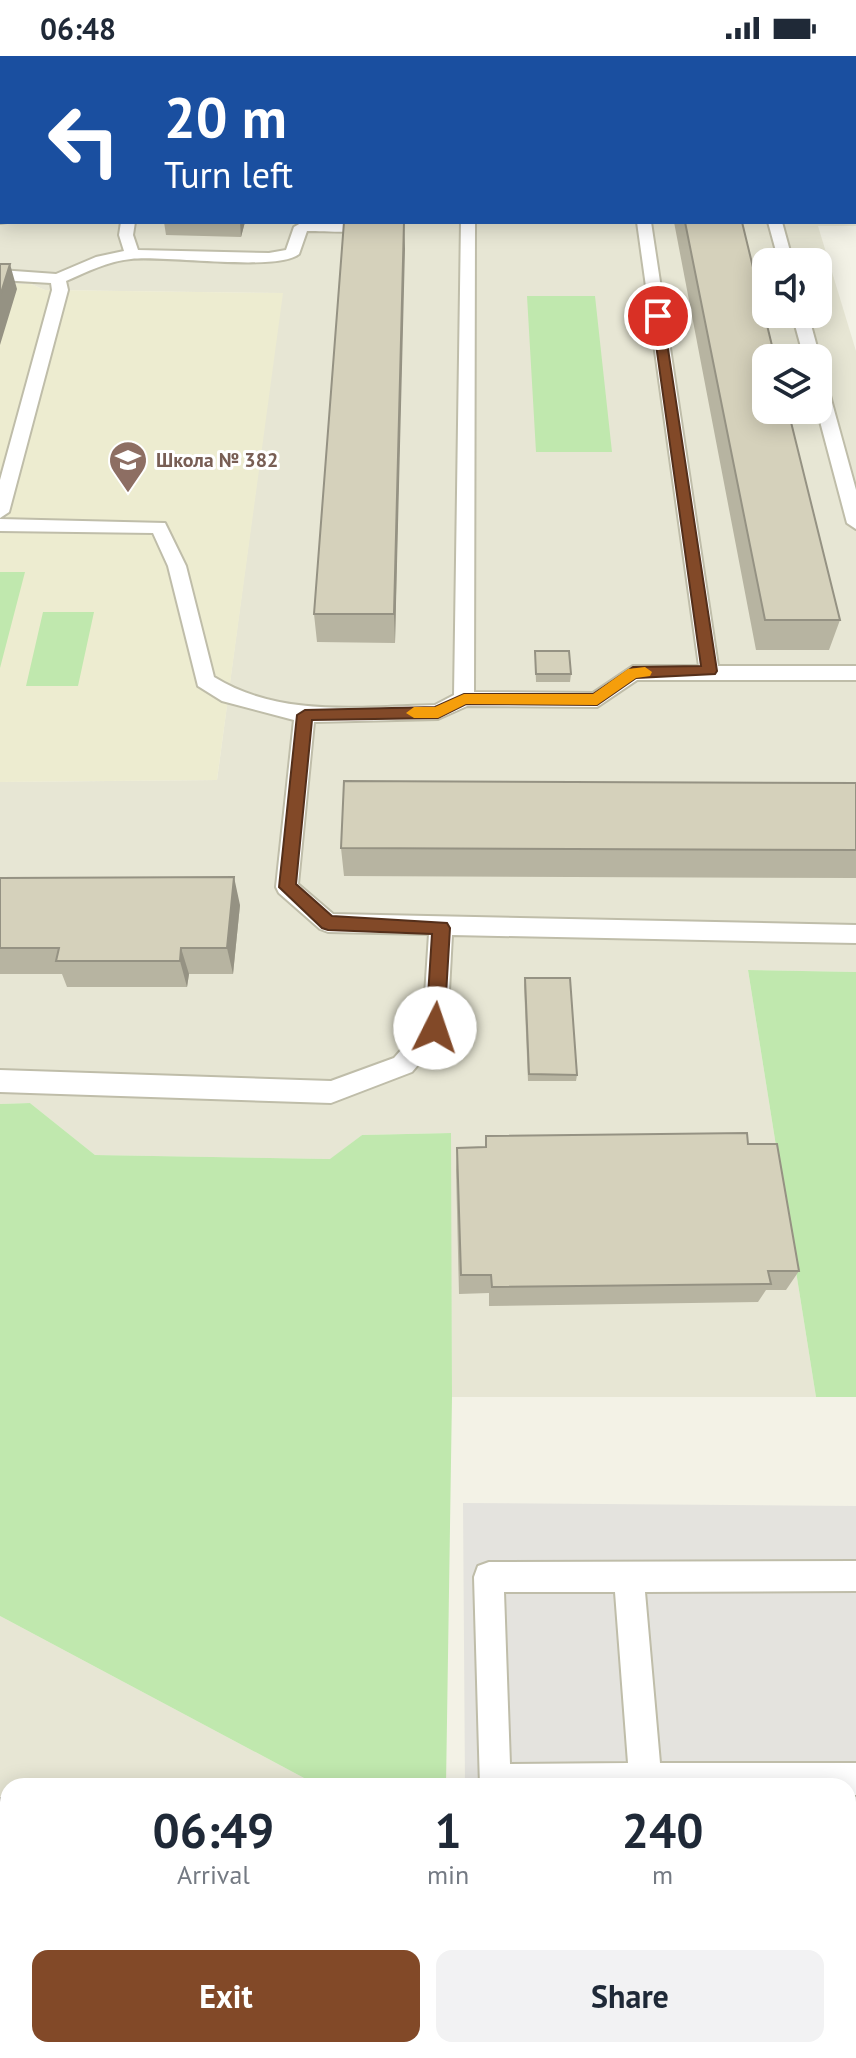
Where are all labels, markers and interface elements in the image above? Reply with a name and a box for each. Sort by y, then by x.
text: 06:48 [40,9,116,48]
text: 20 m [164,81,287,153]
icon: left [32,88,136,192]
text: Turn left [164,151,293,198]
map controls [752,248,832,424]
button: sound [752,248,832,328]
pin [624,282,692,350]
icon: arrive [636,294,680,338]
button: layers [752,344,832,424]
school or university icon: Школа № 382 [107,439,149,494]
place label: Школа № 382 [156,447,278,473]
position arrow [393,986,477,1070]
text: 06:49 [153,1799,274,1861]
text: 1 [434,1799,462,1861]
text: 240 [622,1799,703,1861]
text: Arrival [177,1858,250,1891]
text: min [427,1858,469,1891]
text: m [652,1858,673,1891]
button: Exit [32,1950,420,2042]
button: Share [436,1950,824,2042]

